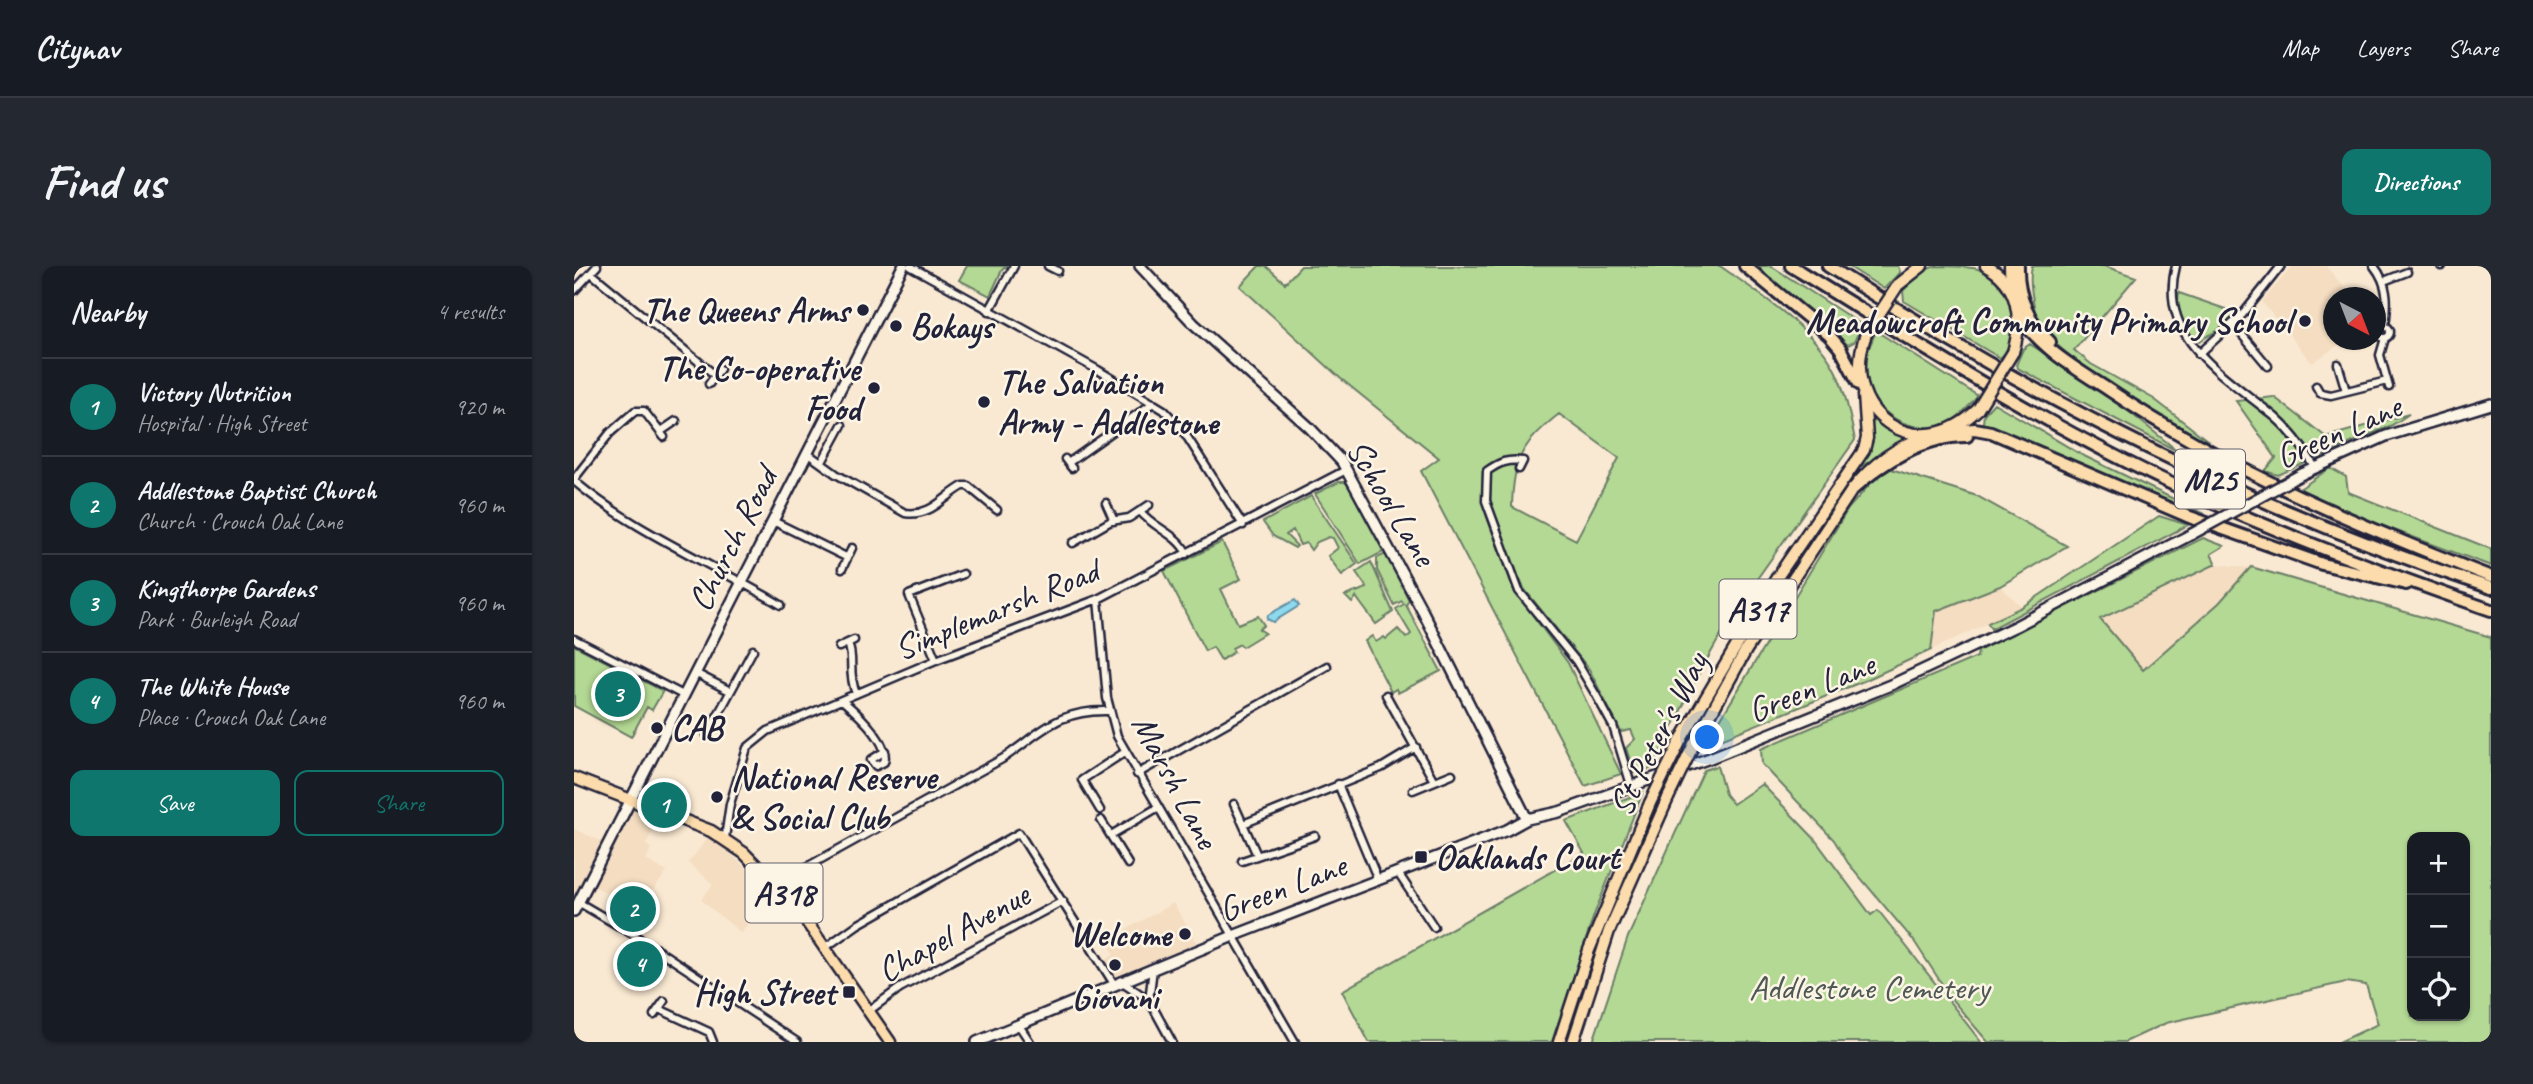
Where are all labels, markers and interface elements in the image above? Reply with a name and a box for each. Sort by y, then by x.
text: Citynav [35,27,119,69]
text: Map [2282,33,2319,63]
text: Layers [2357,33,2410,63]
text: Share [2448,33,2498,63]
button: Directions [2342,149,2491,215]
text: Find us [42,151,164,213]
north arrow [2323,287,2386,350]
place label: The Queens Arms [643,288,853,333]
text: Nearby [70,293,146,331]
text: 4 results [437,297,504,326]
place label: Meadowcroft Community Primary School [1806,299,2298,344]
marker: The Queens Arms [855,302,871,318]
place label: Bokays [910,304,996,349]
marker: Meadowcroft Community Primary School [2297,313,2313,329]
marker: Bokays [888,318,904,334]
place label: The Co-operative Food [658,346,866,431]
place label: The Salvation Army - Addlestone [998,360,1220,445]
text: Victory Nutrition [137,376,291,409]
marker: The Co-operative Food [866,380,882,396]
street label: Green Lane [2268,383,2410,479]
text: 1 [88,393,98,422]
text: 920 m [455,393,504,422]
marker: The Salvation Army - Addlestone [976,394,992,410]
text: Hospital · High Street [137,409,307,438]
street label: School Lane [1336,431,1448,576]
road number: M25 [2175,449,2245,508]
street label: Church Road [677,455,790,618]
text: Addlestone Baptist Church [137,474,376,507]
text: 2 [88,491,98,520]
text: 960 m [455,491,504,520]
text: Church · Crouch Oak Lane [137,507,342,536]
street label: Simplemarsh Road [888,546,1110,671]
text: Kingthorpe Gardens [137,572,315,605]
road number: A317 [1720,580,1796,638]
text: 3 [88,589,98,618]
text: 960 m [455,589,504,618]
text: Park · Burleigh Road [137,605,296,634]
street label: Green Lane [1741,641,1884,733]
street label: St Peter's Way [1598,643,1720,823]
pin: 3 [595,668,641,720]
text: The White House [137,670,288,703]
text: 4 [88,687,98,716]
text: 960 m [455,687,504,716]
text: Place · Crouch Oak Lane [137,703,325,732]
place label: CAB [671,706,726,751]
street label: Marsh Lane [1122,706,1231,858]
marker: CAB [649,720,665,736]
your location [1690,720,1724,754]
place label: National Reserve & Social Club [731,755,939,840]
button: Save [70,770,280,836]
button: Share [294,770,504,836]
pin: 1 [641,779,687,831]
marker: National Reserve & Social Club [709,789,725,805]
map controls [2407,832,2470,1021]
button: + [2407,832,2470,895]
place label: Oaklands Court [1435,835,1623,880]
street label: Green Lane [1212,842,1355,932]
marker: Oaklands Court [1413,849,1429,865]
road number: A318 [746,864,822,922]
street label: Chapel Avenue [869,871,1040,993]
pin: 2 [610,883,656,935]
button: − [2407,895,2470,958]
place label: Welcome [1070,912,1173,957]
marker: Welcome [1177,926,1193,942]
pin: 4 [617,938,663,990]
marker: Giovani [1107,957,1123,973]
button: locate [2407,958,2470,1021]
park label: Addlestone Cemetery [1749,965,1992,1010]
place label: High Street [694,970,839,1015]
place label: Giovani [1072,975,1162,1020]
marker: High Street [841,984,857,1000]

